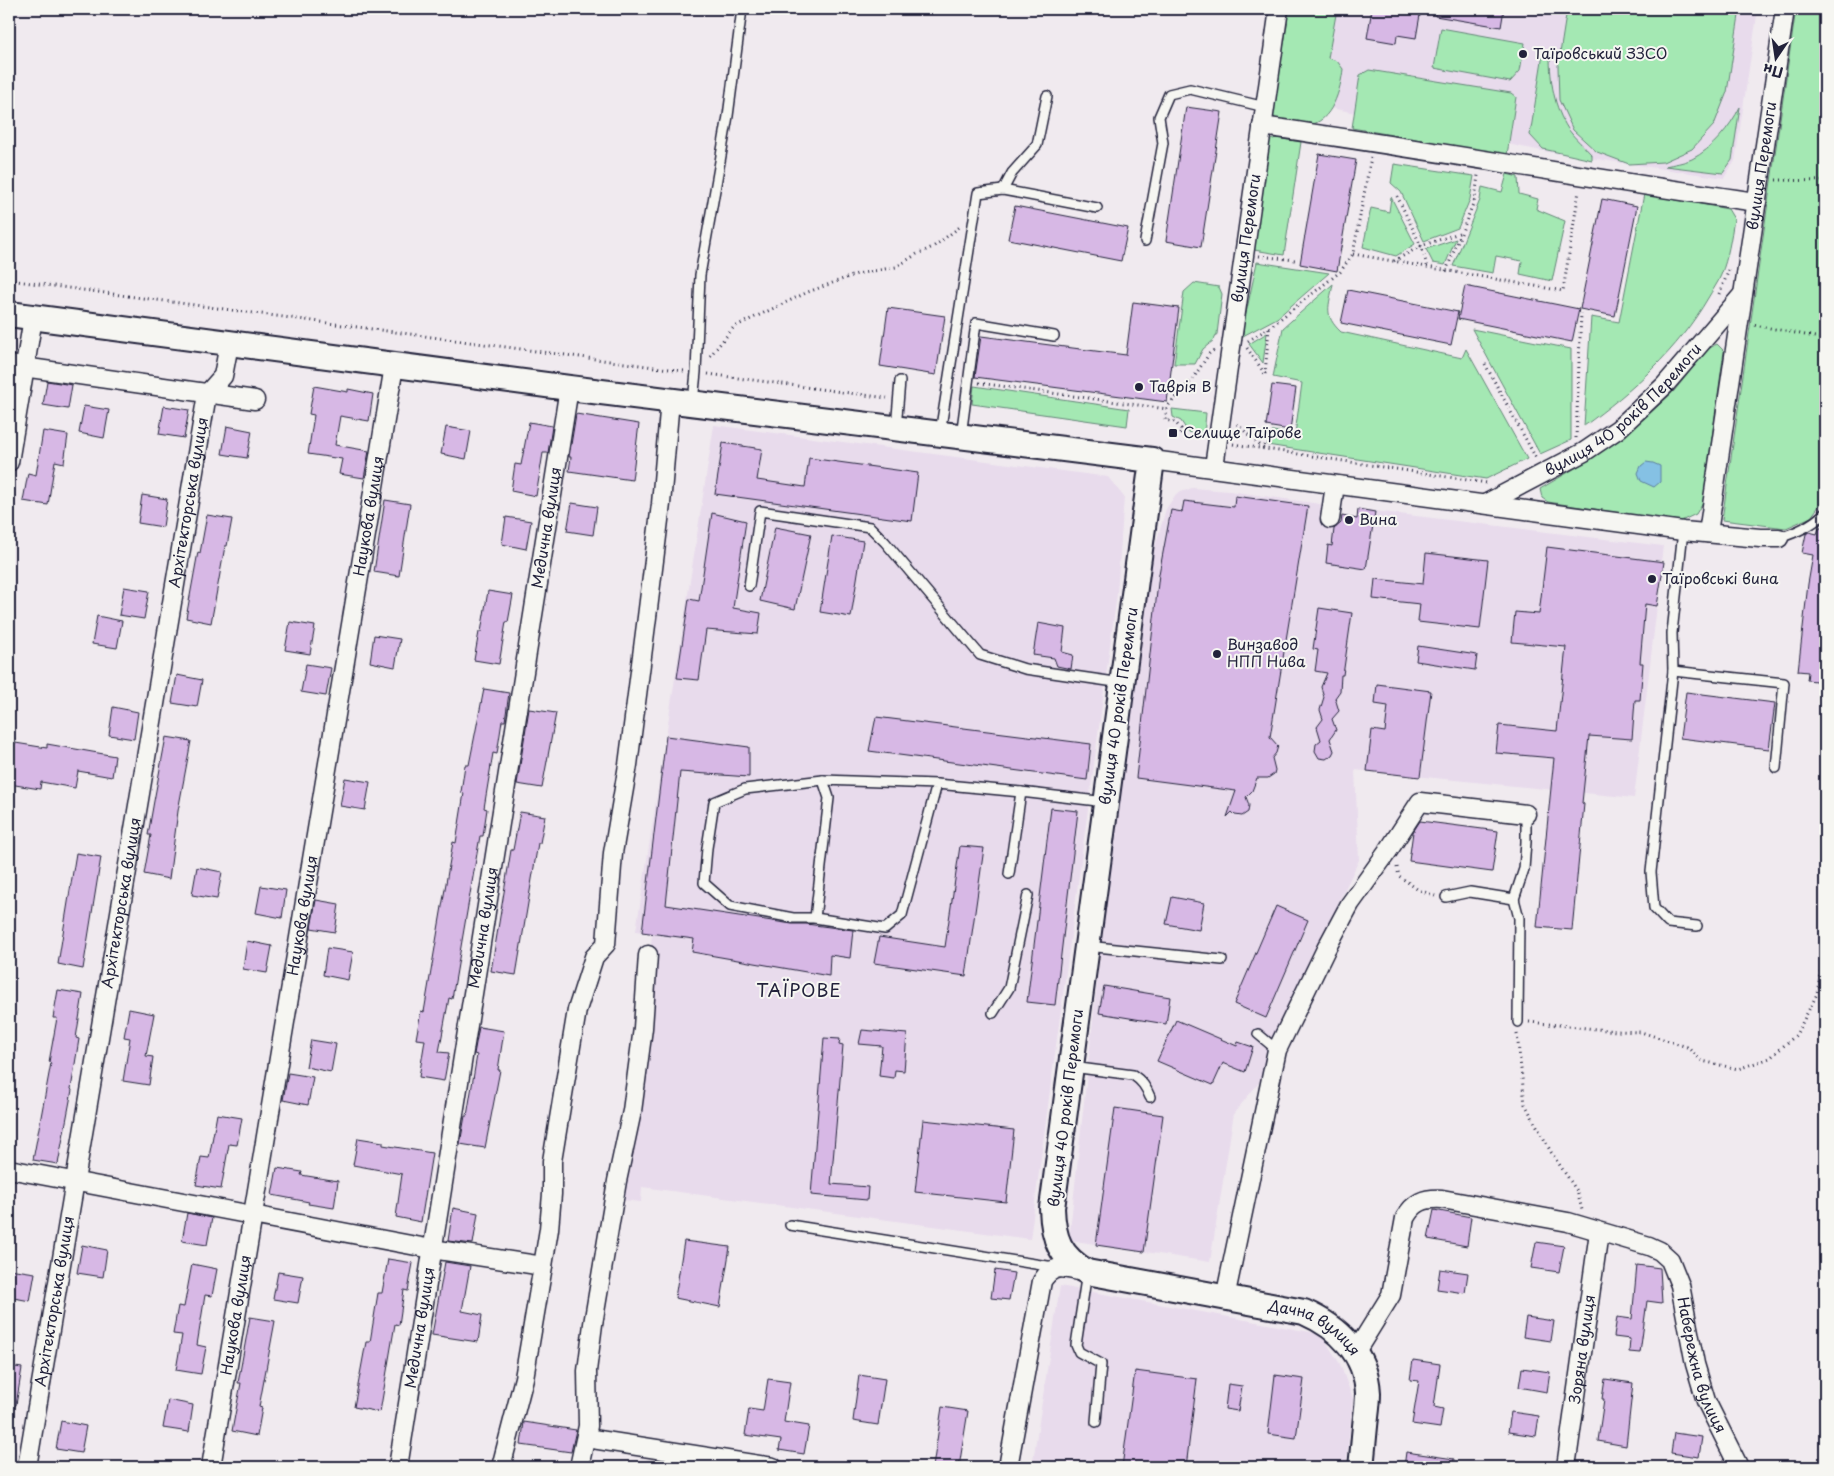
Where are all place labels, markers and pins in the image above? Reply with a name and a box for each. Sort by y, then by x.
place label: Таїровський ЗЗСО [1533,41,1667,64]
marker: Таїровський ЗЗСО [1517,48,1529,60]
place label: Таврія В [1149,374,1212,397]
marker: Таврія В [1133,381,1145,393]
place label: Селище Таїрове [1183,420,1302,443]
marker: Селище Таїрове [1167,427,1179,439]
place label: Вина [1359,507,1398,530]
marker: Вина [1343,514,1355,526]
place label: Таїровські вина [1662,566,1779,589]
marker: Таїровські вина [1646,573,1658,585]
place label: Винзавод НПП Нива [1227,632,1306,672]
marker: Винзавод НПП Нива [1211,648,1223,660]

